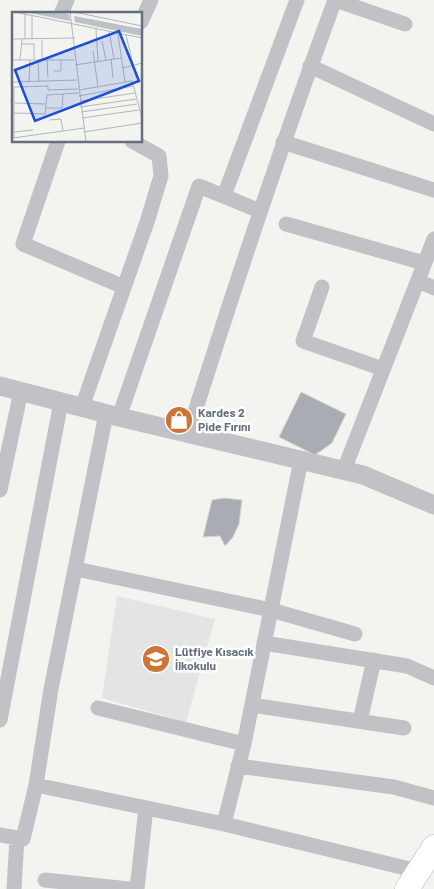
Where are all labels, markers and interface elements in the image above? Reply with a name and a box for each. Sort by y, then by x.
inset map [12,12,142,142]
shop icon: Kardes 2 Pide Fırını [164,405,194,435]
place label: Kardes 2 Pide Fırını [198,405,251,433]
school or university icon: Lütfiye Kısacık İlkokulu [141,644,171,674]
place label: Lütfiye Kısacık İlkokulu [175,644,254,672]

